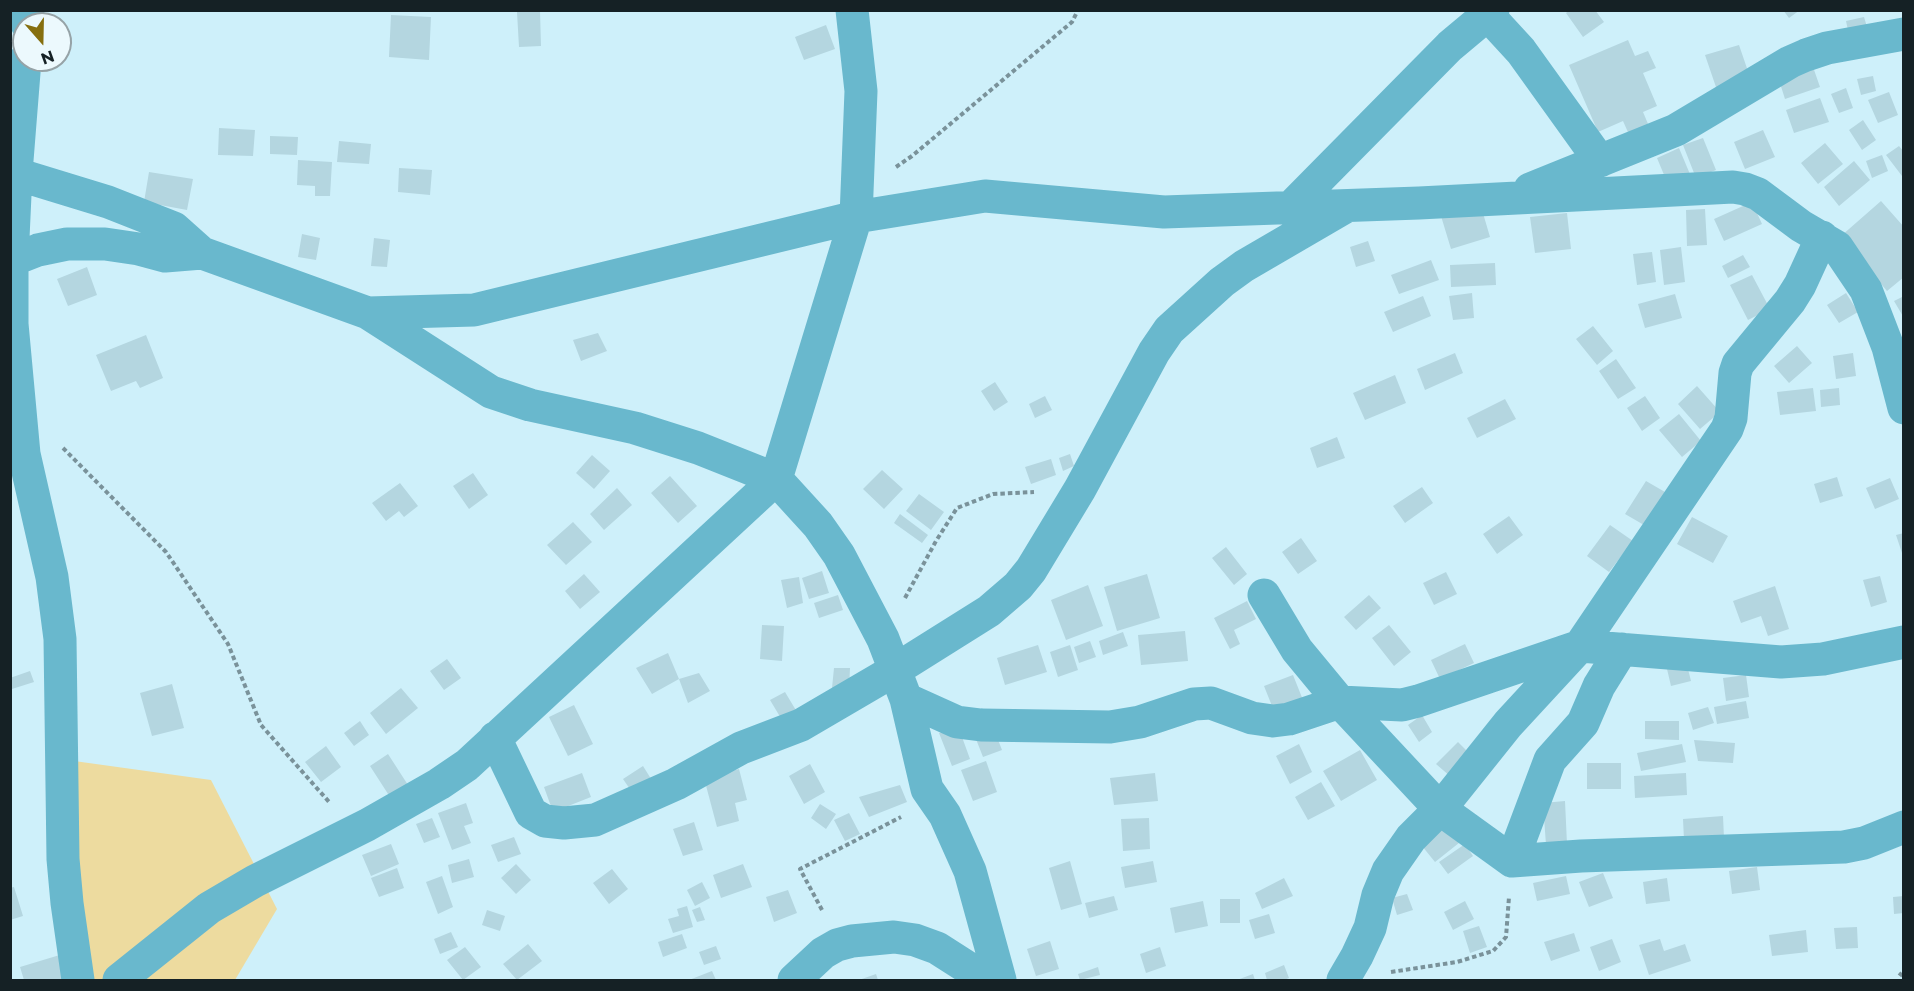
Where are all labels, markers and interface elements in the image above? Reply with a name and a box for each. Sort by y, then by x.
north arrow [12,12,72,72]
text: N [38,46,57,69]

